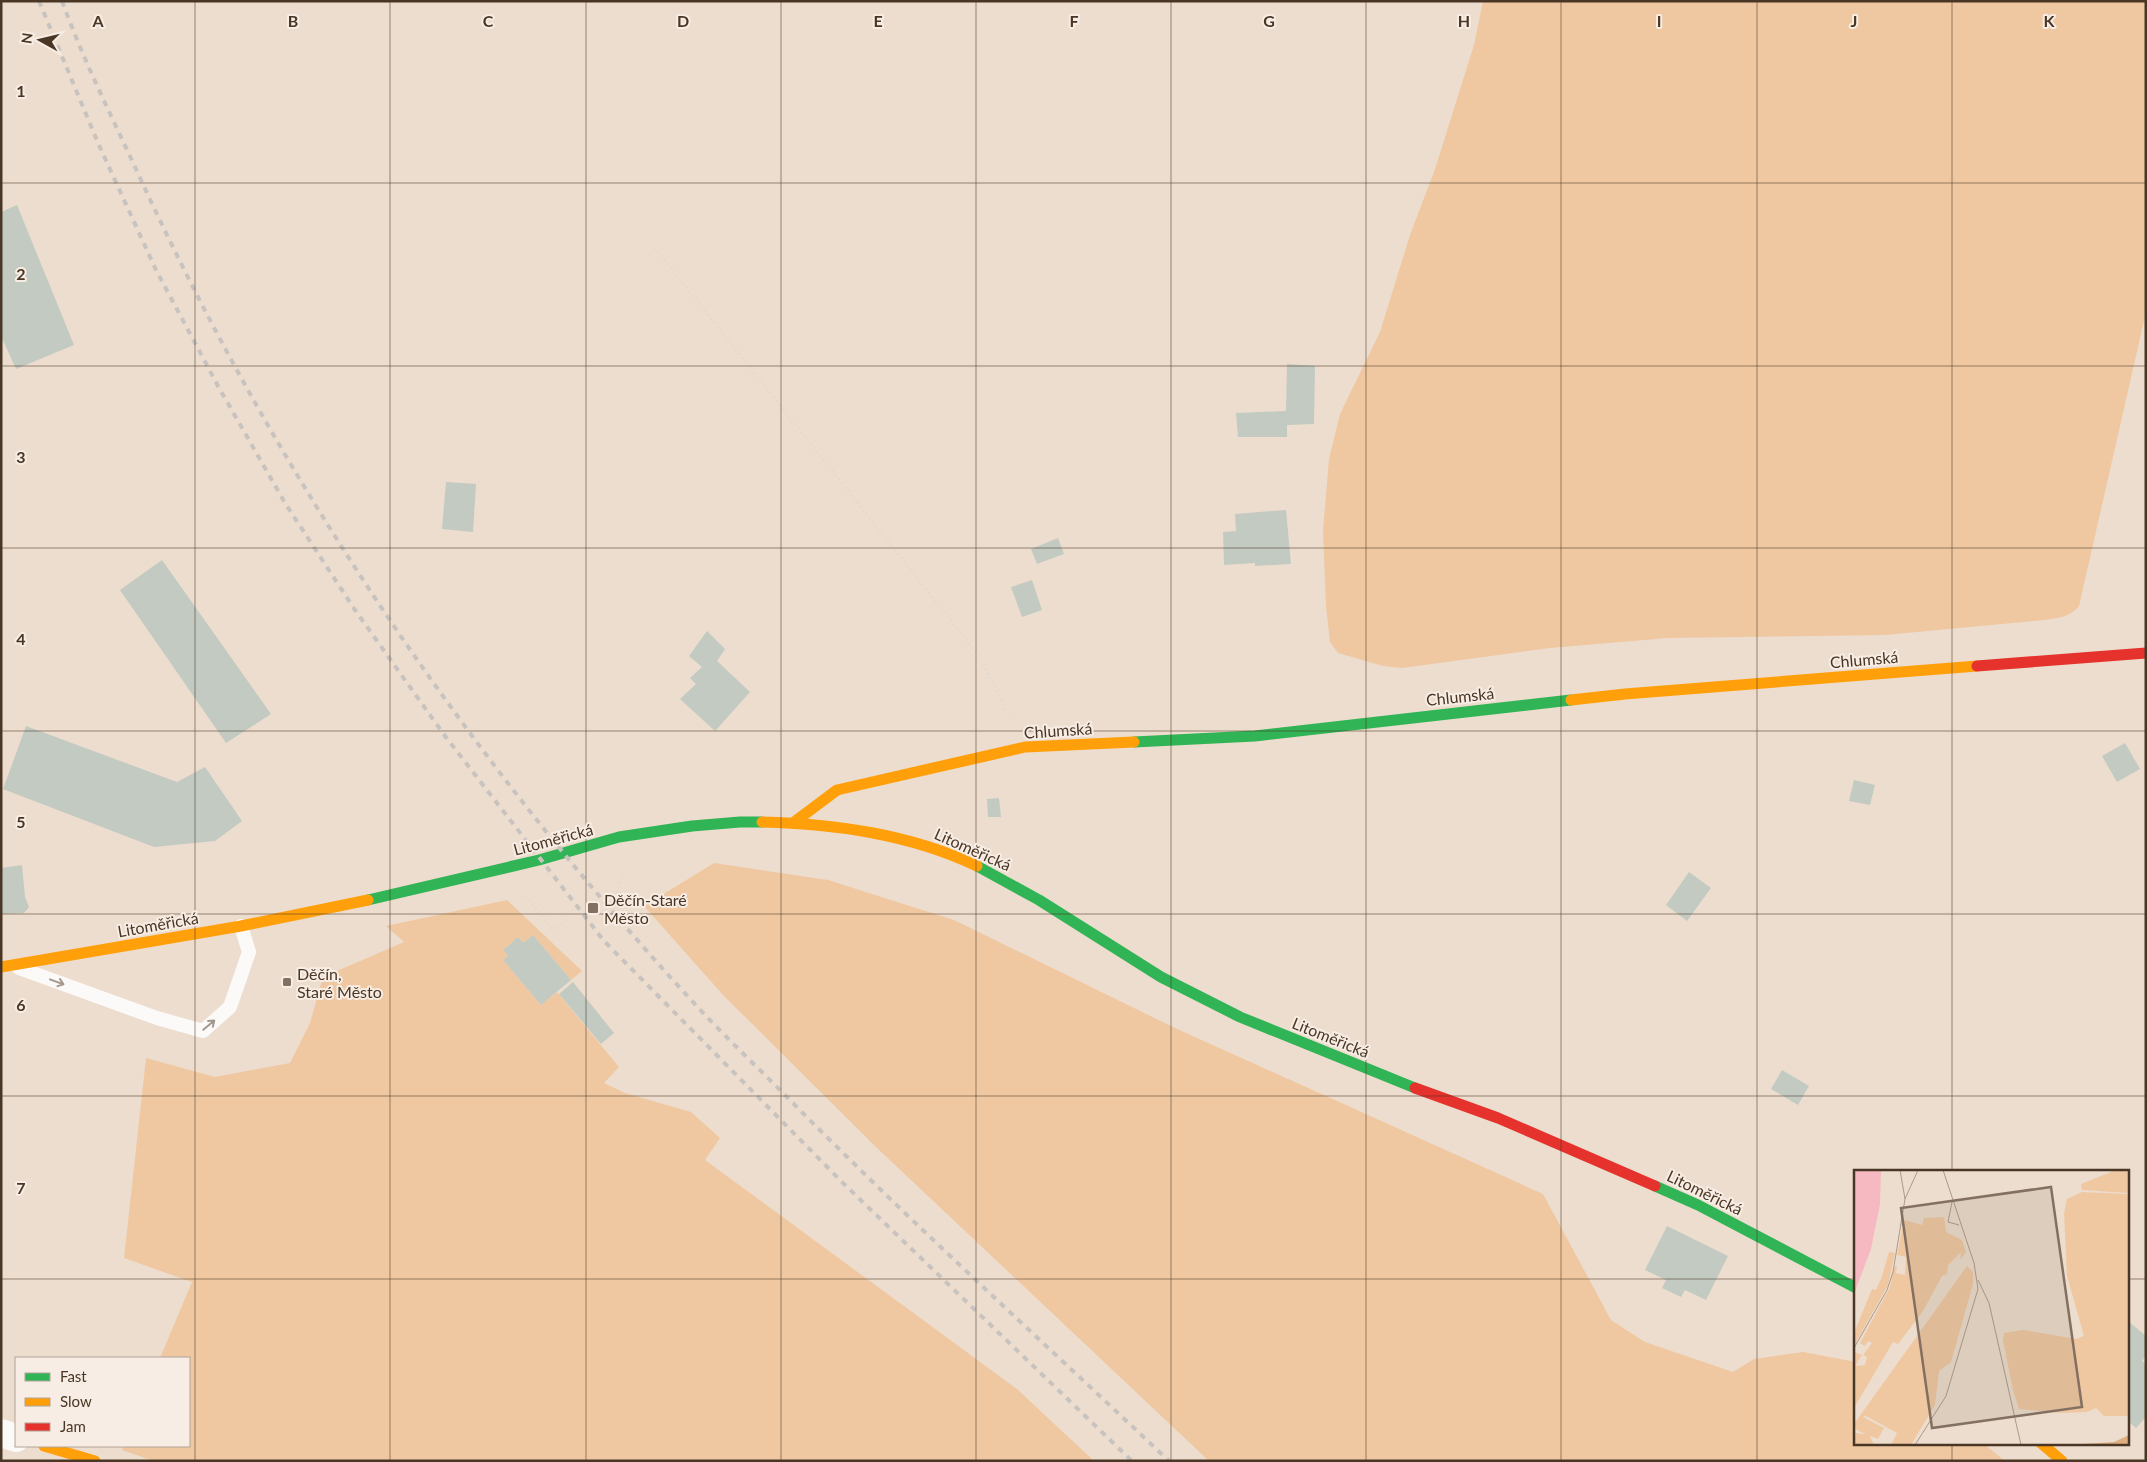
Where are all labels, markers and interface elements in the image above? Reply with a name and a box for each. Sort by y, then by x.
text: A [91,11,104,30]
text: B [288,11,298,30]
text: C [483,11,494,30]
text: D [677,11,689,30]
text: E [873,11,883,30]
text: F [1069,11,1079,30]
text: G [1263,11,1275,30]
text: H [1458,11,1470,30]
text: I [1657,11,1661,30]
text: J [1851,11,1857,30]
text: K [2044,11,2056,30]
north arrow [15,15,65,65]
text: N [17,32,36,45]
text: 1 [16,81,26,100]
text: 2 [16,264,26,283]
text: 3 [16,447,26,466]
text: 4 [16,629,26,648]
street label: Chlumská [1829,647,1899,671]
street label: Chlumská [1425,683,1495,709]
street label: Chlumská [1023,718,1093,742]
text: 5 [16,812,26,831]
street label: Litoměřická [511,819,595,859]
street label: Litoměřická [932,824,1014,874]
place label: Děčín-Staré Město [604,890,687,927]
marker: Děčín-Staré Město [586,901,600,915]
street label: Litoměřická [116,908,200,940]
place label: Děčín, Staré Město [297,964,382,1001]
marker: Děčín, Staré Město [281,976,293,988]
one-way arrow [49,978,64,987]
text: 6 [16,995,26,1014]
street label: Litoměřická [1290,1013,1372,1061]
one-way arrow [203,1019,216,1031]
street label: Litoměřická [1664,1166,1746,1218]
inset map [1854,1170,2130,1444]
text: 7 [16,1178,26,1197]
legend [15,1357,190,1447]
text: Fast [60,1367,87,1385]
text: Slow [60,1392,92,1410]
text: Jam [60,1417,86,1435]

